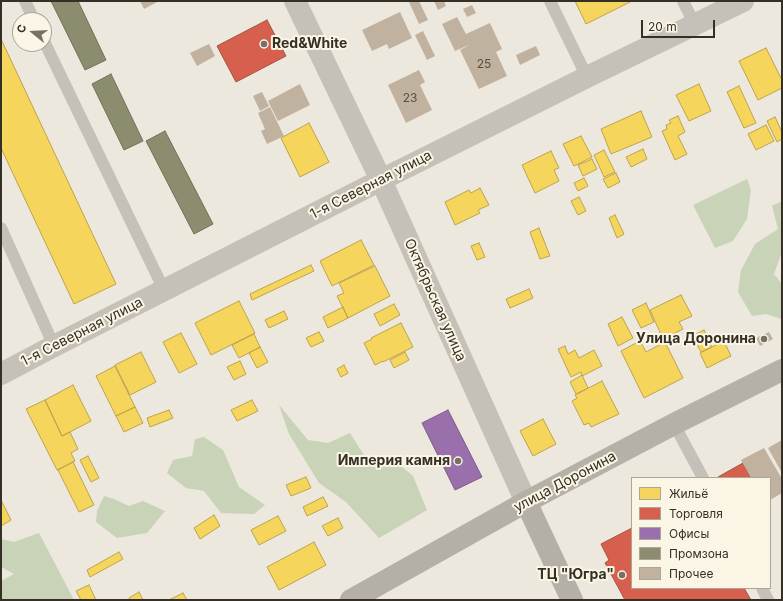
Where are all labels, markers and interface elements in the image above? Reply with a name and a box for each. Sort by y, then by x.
north arrow [12,12,52,52]
scale bar [643,12,717,38]
text: 20 m [648,19,677,34]
text: С [14,23,29,35]
place label: Red&White [272,36,347,52]
marker: Red&White [259,39,269,49]
house number: 25 [477,57,491,71]
house number: 23 [403,91,417,105]
street label: 1-я Северная улица [307,147,435,223]
street label: Октябрьская улица [400,236,470,364]
street label: 1-я Северная улица [18,294,146,370]
place label: Улица Доронина [636,331,756,347]
marker: Улица Доронина [759,334,769,344]
street label: улица Доронина [511,448,619,516]
place label: Империя камня [338,453,450,469]
marker: Империя камня [453,456,463,466]
legend [631,477,771,589]
text: Жильё [669,486,708,501]
text: Торговля [669,506,723,521]
text: Офисы [669,526,709,541]
text: Промзона [669,546,729,561]
text: Прочее [669,566,714,581]
place label: ТЦ "Югра" [537,567,614,583]
marker: ТЦ "Югра" [617,570,627,580]

